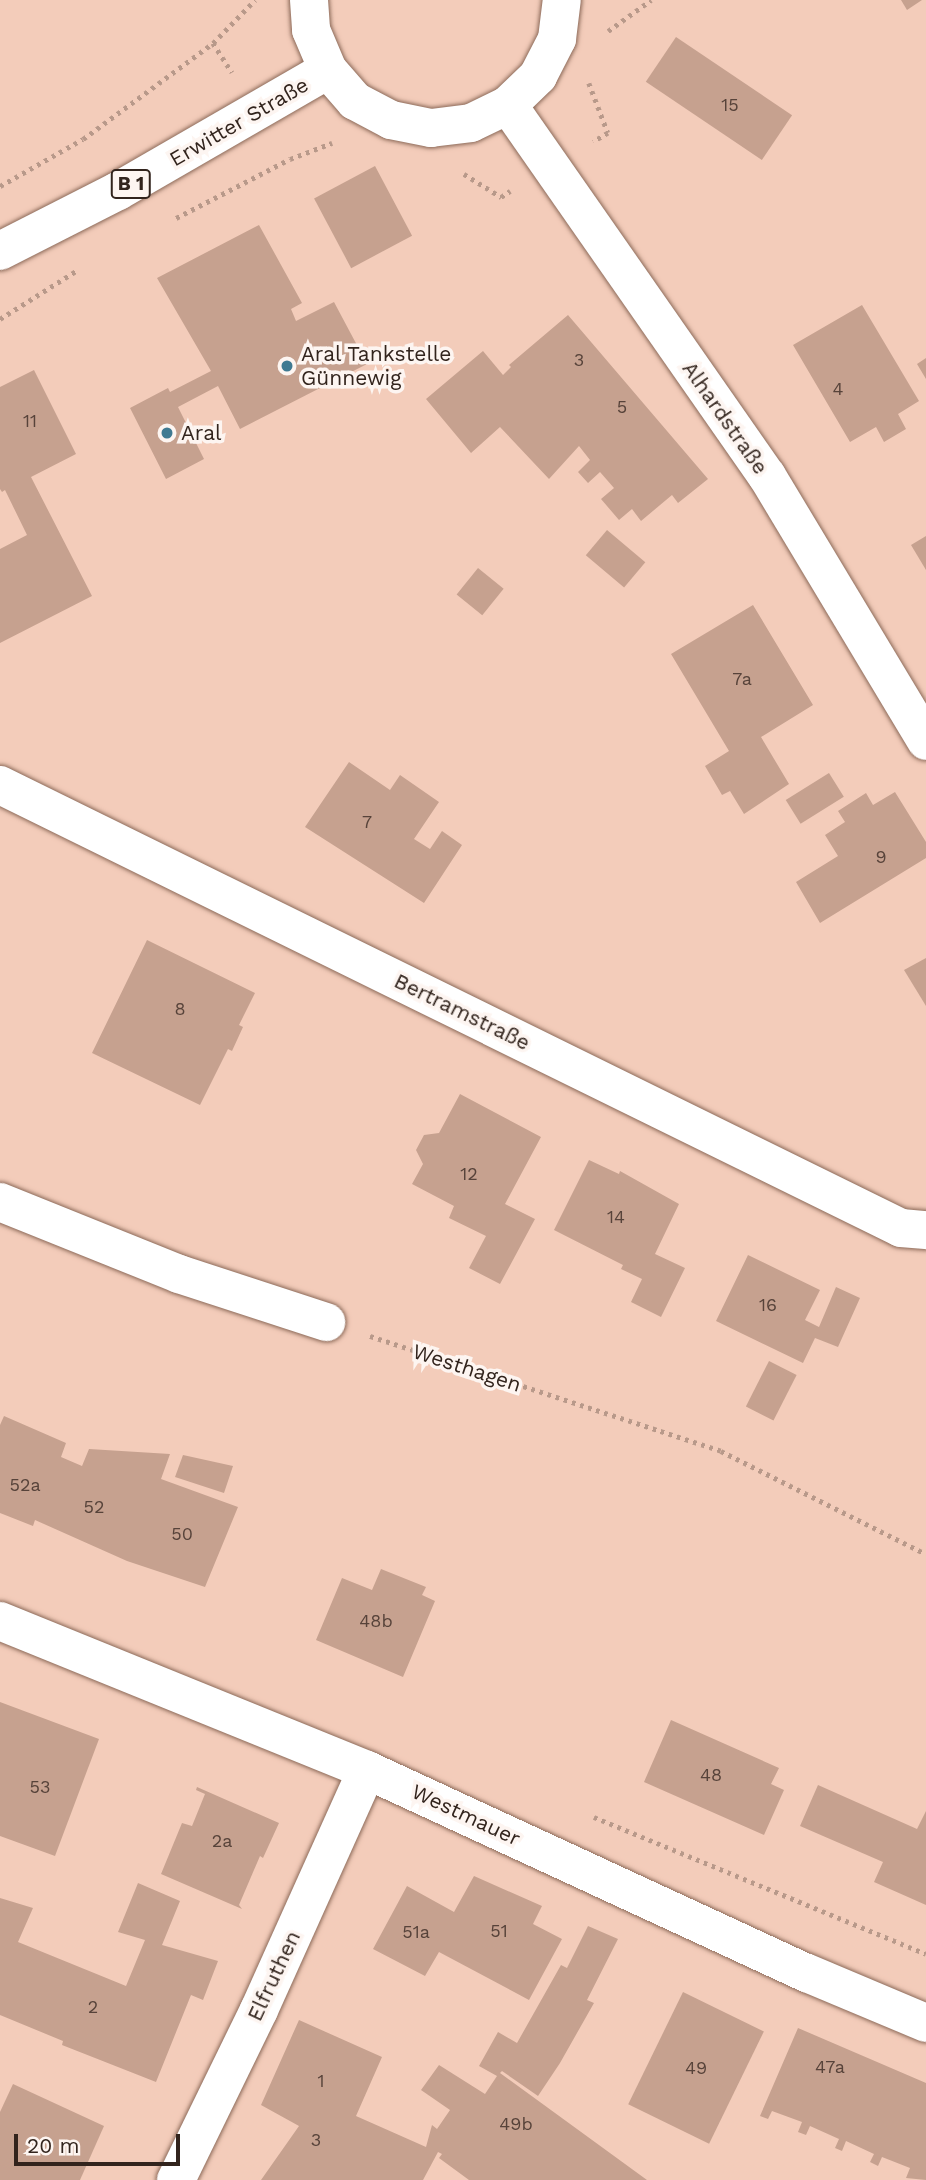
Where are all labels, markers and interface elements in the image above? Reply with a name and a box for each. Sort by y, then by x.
street label: Erwitter Straße [165,72,313,172]
house number: 15 [721,94,739,116]
road number: B 1 [110,168,152,200]
place label: Aral Tankstelle Günnewig [301,341,453,391]
house number: 3 [574,349,584,371]
street label: Alhardstraße [677,357,773,479]
marker: Aral Tankstelle Günnewig [279,358,295,374]
house number: 4 [833,378,843,400]
house number: 5 [617,396,627,418]
house number: 11 [23,410,37,432]
place label: Aral [181,420,221,446]
marker: Aral [159,425,175,441]
house number: 7a [732,668,752,690]
house number: 7 [362,811,372,833]
house number: 9 [875,846,887,868]
street label: Bertramstraße [390,968,534,1056]
house number: 8 [174,998,186,1020]
house number: 12 [460,1163,478,1185]
house number: 14 [607,1206,625,1228]
house number: 16 [759,1294,777,1316]
street label: Westhagen [410,1339,524,1397]
house number: 52a [9,1474,41,1496]
house number: 52 [84,1496,104,1518]
house number: 50 [171,1523,193,1545]
house number: 48b [359,1610,393,1632]
house number: 48 [700,1764,722,1786]
house number: 53 [30,1776,50,1798]
street label: Westmauer [408,1779,524,1851]
house number: 2a [212,1830,232,1852]
house number: 51 [490,1920,508,1942]
house number: 51a [402,1921,430,1943]
street label: Elfruthen [242,1927,306,2025]
house number: 2 [88,1996,98,2018]
house number: 47a [815,2056,845,2078]
house number: 49 [685,2057,707,2079]
house number: 1 [317,2070,325,2092]
house number: 49b [499,2113,533,2135]
scale bar [18,2120,184,2164]
house number: 3 [311,2129,321,2151]
text: 20 m [27,2133,79,2158]

